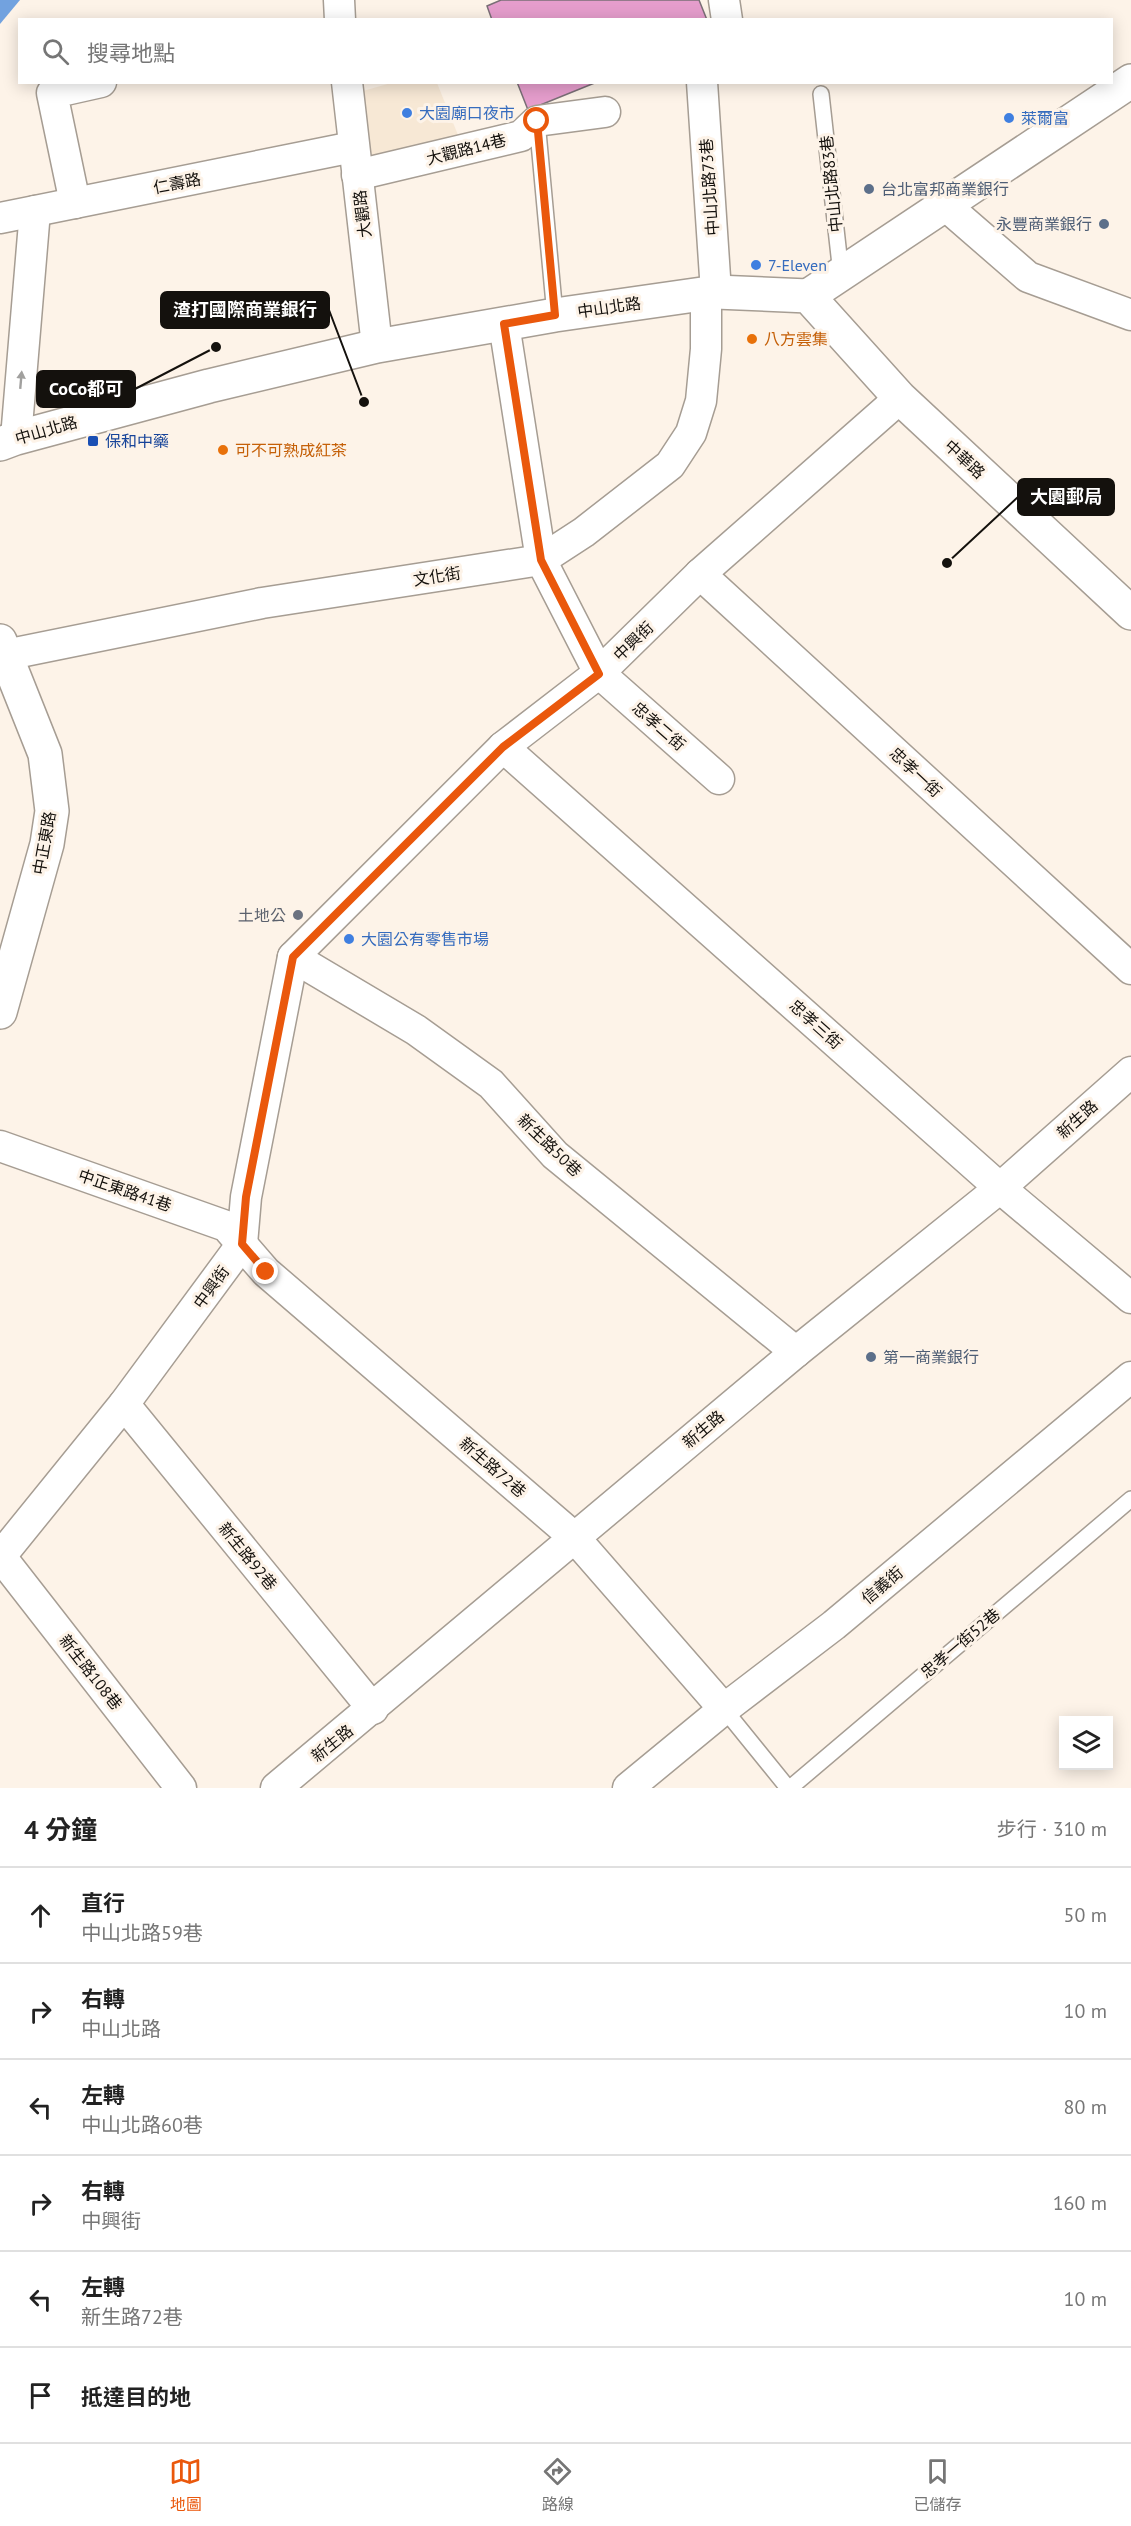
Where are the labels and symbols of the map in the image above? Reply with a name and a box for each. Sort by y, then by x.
place label: 大園廟口夜市 [419,103,515,123]
marker: 大園廟口夜市 [400,106,414,120]
route start [523,107,549,133]
place label: 萊爾富 [1021,108,1069,128]
marker: 萊爾富 [1002,111,1016,125]
street label: 大觀路14巷 [424,129,508,169]
street label: 中山北路83巷 [816,134,846,234]
street label: 中山北路73巷 [696,138,722,236]
street label: 仁壽路 [152,169,202,197]
place label: 台北富邦商業銀行 [881,179,1009,199]
marker: 台北富邦商業銀行 [862,182,876,196]
street label: 大觀路 [349,189,375,239]
place label: 永豐商業銀行 [996,214,1092,234]
marker: 永豐商業銀行 [1097,217,1111,231]
place label: 7-Eleven [768,255,827,275]
marker: 7-Eleven [749,258,763,272]
callout: 渣打國際商業銀行 [161,292,329,328]
street label: 中山北路 [576,293,642,321]
text: 渣打國際商業銀行 [173,298,317,321]
place label: 八方雲集 [764,329,828,349]
marker: 八方雲集 [745,332,759,346]
one-way arrow [16,370,25,389]
callout: CoCo都可 [37,371,135,407]
text: CoCo都可 [49,377,123,400]
street label: 中山北路 [12,412,80,448]
place label: 保和中藥 [105,431,169,451]
marker: 保和中藥 [86,434,100,448]
street label: 中華路 [941,435,989,483]
place label: 可不可熟成紅茶 [235,440,347,460]
marker: 可不可熟成紅茶 [216,443,230,457]
callout: 大園郵局 [1018,479,1114,515]
text: 大園郵局 [1030,485,1102,508]
street label: 文化街 [412,562,462,590]
street label: 中興街 [609,617,657,665]
street label: 忠孝二街 [628,697,690,755]
street label: 忠孝一街 [886,743,946,801]
street label: 中正東路 [29,810,59,876]
place label: 土地公 [238,905,286,925]
marker: 土地公 [291,908,305,922]
place label: 大園公有零售市場 [361,929,489,949]
marker: 大園公有零售市場 [342,932,356,946]
street label: 忠孝三街 [786,995,846,1053]
street label: 新生路 [1052,1096,1102,1142]
street label: 新生路50巷 [514,1110,586,1180]
street label: 中正東路41巷 [76,1165,174,1215]
route end [252,1258,278,1284]
street label: 中興街 [189,1262,233,1312]
place label: 第一商業銀行 [883,1347,979,1367]
marker: 第一商業銀行 [864,1350,878,1364]
street label: 新生路 [678,1406,728,1452]
street label: 新生路72巷 [456,1433,530,1501]
street label: 新生路92巷 [215,1518,281,1594]
street label: 信義街 [857,1562,907,1608]
street label: 忠孝一街52巷 [916,1604,1004,1682]
street label: 新生路108巷 [55,1630,127,1714]
street label: 新生路 [307,1720,357,1766]

